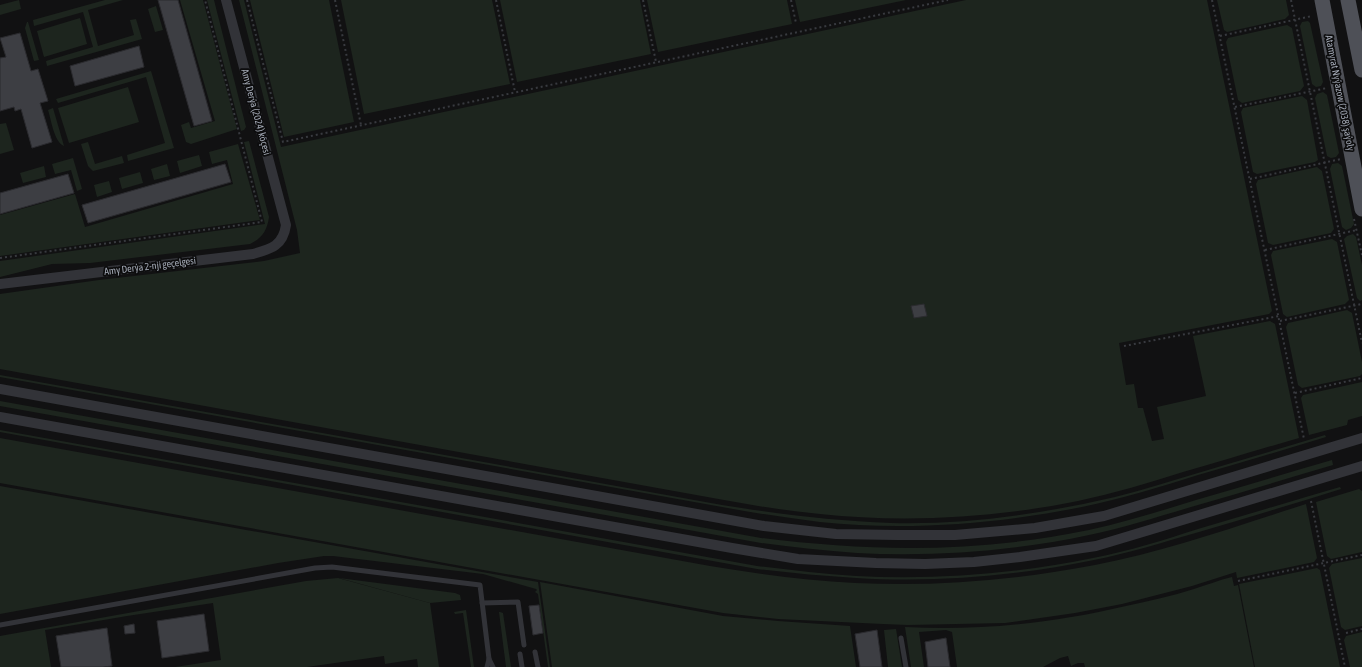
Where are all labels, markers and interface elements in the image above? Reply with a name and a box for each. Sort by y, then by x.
street label: Atamyrat Nyýazow (2038) şaýoly [1323,34,1357,152]
street label: Amy Derýa (2024) köçesi [239,68,273,156]
street label: Amy Derýa 2-nji geçelgesi [103,255,197,277]

